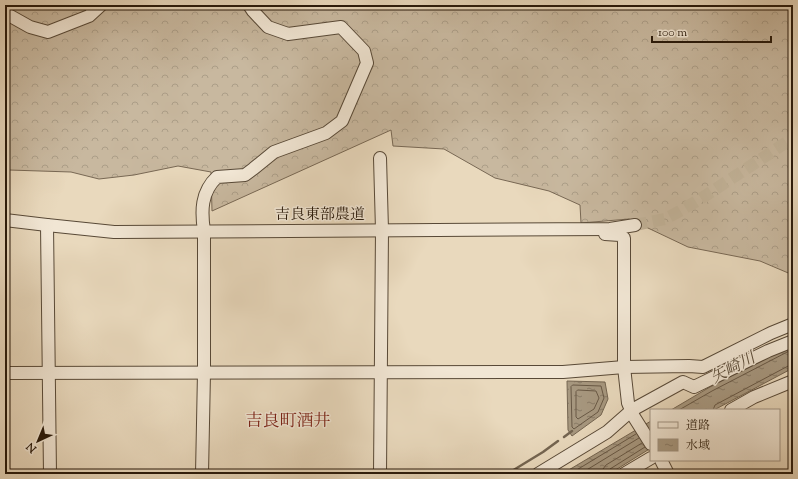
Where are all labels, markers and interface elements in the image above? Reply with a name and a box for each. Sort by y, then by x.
scale bar [652,18,771,44]
text: 100 m [658,24,687,42]
street label: 吉良東部農道 [275,205,365,226]
water label: 矢崎川 [707,347,762,391]
legend [650,409,780,461]
district label: 吉良町酒井 [246,410,331,434]
text: 道路 [686,417,710,435]
north arrow [18,421,58,461]
text: 水域 [686,437,710,455]
text: N [23,439,41,457]

